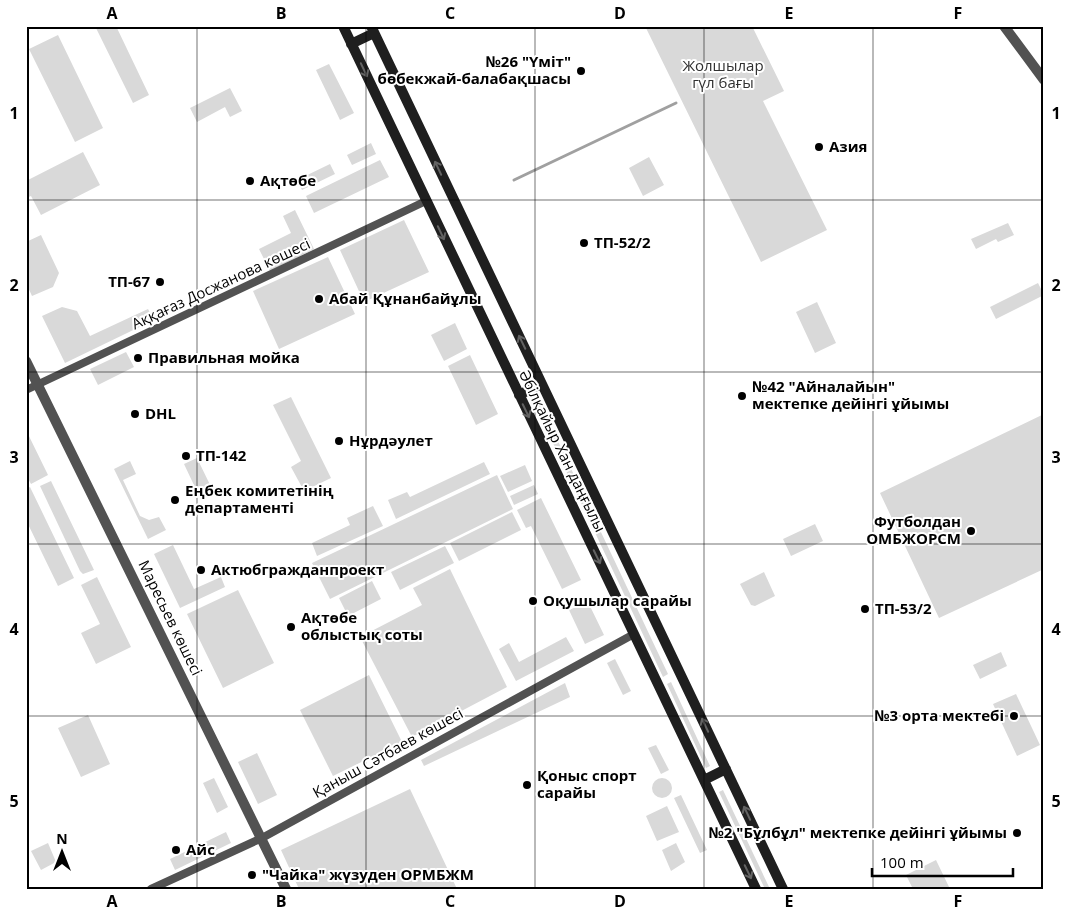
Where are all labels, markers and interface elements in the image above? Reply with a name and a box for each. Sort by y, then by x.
text: A [106,2,118,24]
text: B [276,2,286,24]
text: C [445,2,455,24]
text: D [614,2,626,24]
text: E [785,2,794,24]
text: F [954,2,962,24]
place label: №26 "Үміт" бөбекжай-балабақшасы [378,51,571,88]
park label: Жолшылар гүл бағы [682,55,764,92]
one-way arrow [360,62,369,77]
marker: №26 "Үміт" бөбекжай-балабақшасы [575,65,587,77]
text: 1 [9,102,19,124]
text: 1 [1051,102,1061,124]
place label: Азия [829,136,867,156]
marker: Азия [813,141,825,153]
one-way arrow [433,161,443,176]
place label: Ақтөбе [260,170,316,190]
marker: Ақтөбе [244,175,256,187]
one-way arrow [437,225,446,240]
place label: ТП-52/2 [594,232,651,252]
street label: Аққағаз Досжанова көшесі [128,233,313,333]
marker: ТП-52/2 [578,237,590,249]
place label: ТП-67 [108,271,150,291]
text: 2 [9,274,19,296]
text: 2 [1051,274,1061,296]
marker: ТП-67 [154,276,166,288]
place label: Абай Құнанбайұлы [329,288,482,308]
marker: Абай Құнанбайұлы [313,293,325,305]
one-way arrow [516,335,526,350]
place label: Правильная мойка [148,347,300,367]
marker: Правильная мойка [132,352,144,364]
street label: Әбілқайыр Хан даңғылы [515,366,611,535]
place label: №42 "Айналайын" мектепке дейінгі ұйымы [752,376,949,413]
marker: №42 "Айналайын" мектепке дейінгі ұйымы [736,390,748,402]
place label: DHL [145,403,176,423]
one-way arrow [522,403,532,418]
marker: DHL [129,408,141,420]
place label: Нұрдәулет [349,430,433,450]
marker: Нұрдәулет [333,435,345,447]
place label: ТП-142 [196,445,247,465]
text: 3 [9,446,19,468]
text: 3 [1051,446,1061,468]
marker: ТП-142 [180,450,192,462]
place label: Еңбек комитетінің департаменті [185,480,334,517]
marker: Еңбек комитетінің департаменті [169,494,181,506]
place label: Футболдан ОМБЖОРСМ [866,511,961,548]
marker: Футболдан ОМБЖОРСМ [965,525,977,537]
one-way arrow [592,550,602,565]
street label: Маресьев көшесі [134,557,207,679]
place label: Актюбгражданпроект [211,559,384,579]
marker: Актюбгражданпроект [195,564,207,576]
place label: Оқушылар сарайы [543,590,692,610]
marker: Оқушылар сарайы [527,595,539,607]
place label: ТП-53/2 [875,598,932,618]
marker: ТП-53/2 [859,603,871,615]
place label: Ақтөбе облыстық соты [301,607,423,644]
text: 4 [9,618,19,640]
text: 4 [1051,618,1061,640]
marker: Ақтөбе облыстық соты [285,621,297,633]
street label: Қаныш Сәтбаев көшесі [309,702,466,802]
place label: №3 орта мектебі [874,705,1004,725]
marker: №3 орта мектебі [1008,710,1020,722]
one-way arrow [700,718,710,733]
place label: Қоныс спорт сарайы [537,765,637,802]
marker: Қоныс спорт сарайы [521,779,533,791]
text: 5 [9,790,19,812]
text: 5 [1051,790,1061,812]
one-way arrow [742,806,751,821]
place label: №2 "Бұлбұл" мектепке дейінгі ұйымы [708,822,1007,842]
marker: №2 "Бұлбұл" мектепке дейінгі ұйымы [1011,827,1023,839]
north arrow [38,828,88,878]
text: N [56,829,68,848]
place label: Айс [186,839,215,859]
marker: Айс [170,844,182,856]
scale bar [872,845,1014,877]
text: 100 m [880,852,924,872]
place label: "Чайка" жүзуден ОРМБЖМ [262,864,474,884]
one-way arrow [744,864,753,879]
marker: "Чайка" жүзуден ОРМБЖМ [246,869,258,881]
text: A [106,890,118,912]
text: B [276,890,286,912]
text: C [445,890,455,912]
text: D [614,890,626,912]
text: E [785,890,794,912]
text: F [954,890,962,912]

